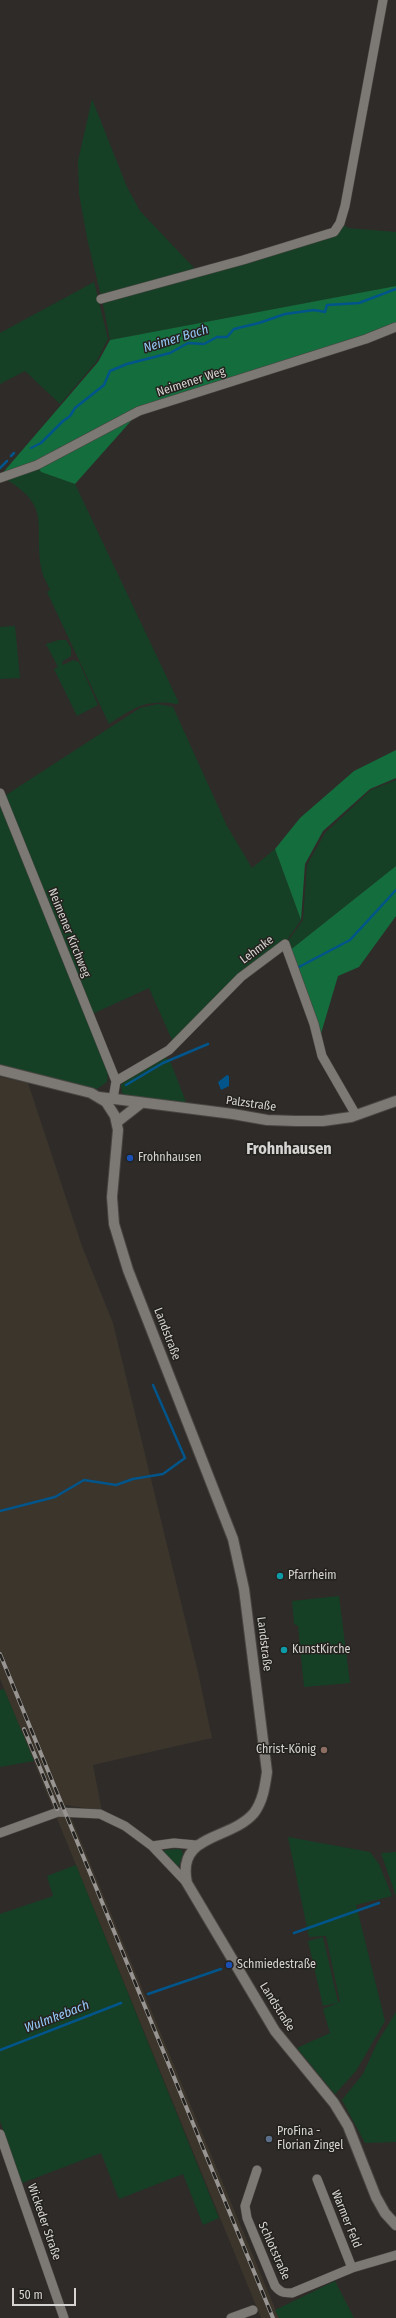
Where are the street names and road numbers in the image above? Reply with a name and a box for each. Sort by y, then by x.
street label: Neimener Weg [155,364,227,400]
street label: Neimener Kirchweg [45,886,93,980]
street label: Lehmke [238,933,276,967]
street label: Palzstraße [225,1093,277,1115]
street label: Landstraße [150,1306,184,1362]
street label: Landstraße [254,1616,274,1672]
street label: Landstraße [256,1980,298,2034]
street label: Wickeder Straße [24,2182,64,2262]
street label: Warmer Feld [328,2188,364,2250]
street label: Schlotstraße [255,2220,293,2282]

